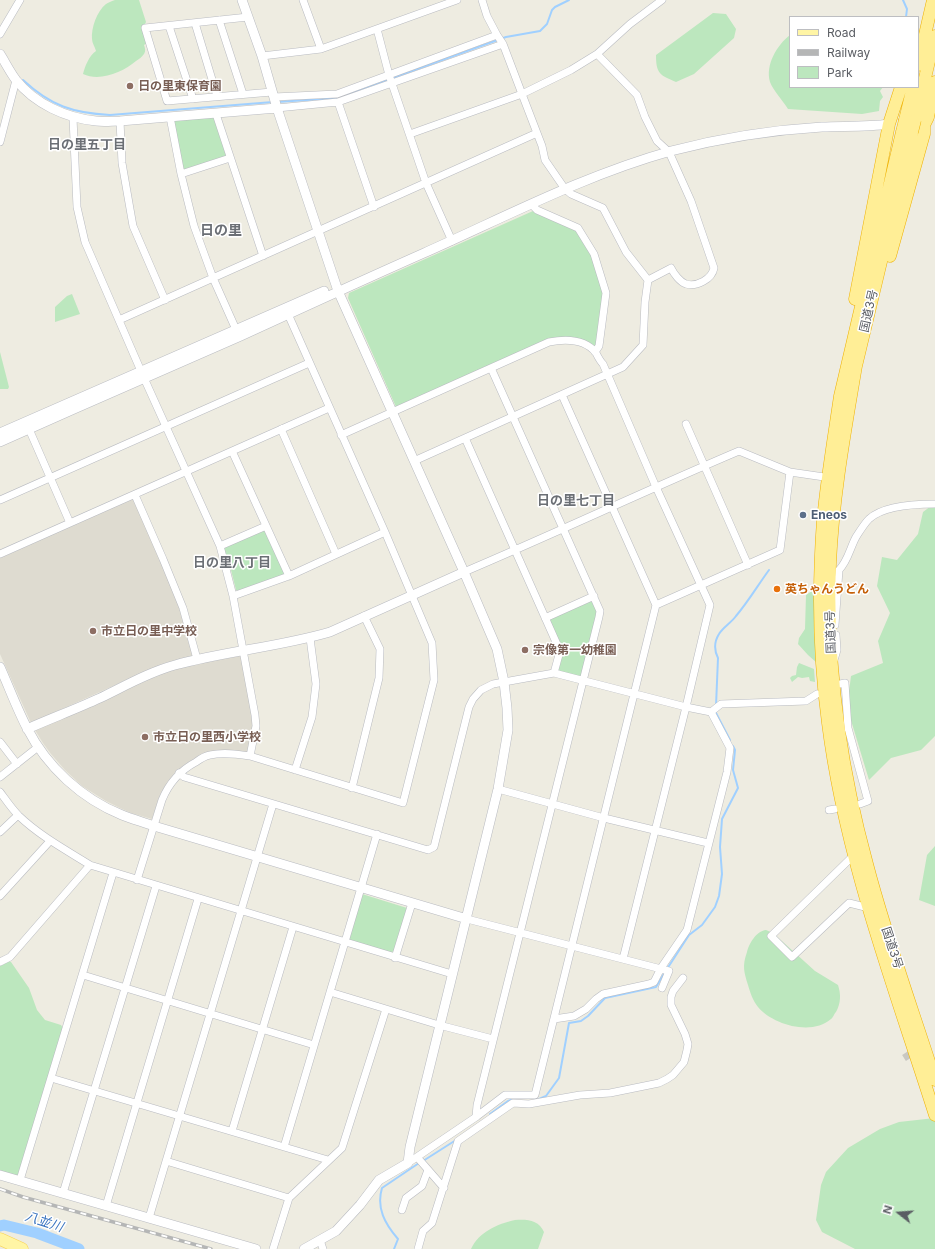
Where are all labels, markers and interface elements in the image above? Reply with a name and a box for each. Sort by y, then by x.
legend [789,16,919,88]
text: Road [827,25,856,40]
text: Railway [827,45,870,60]
text: Park [827,65,853,80]
place label: 日の里東保育園 [138,79,222,93]
marker: 日の里東保育園 [125,81,135,91]
district label: 日の里五丁目 [48,137,126,153]
district label: 日の里 [200,223,242,239]
street label: 国道3号 [857,288,881,334]
district label: 日の里七丁目 [537,493,615,509]
place label: Eneos [811,508,847,522]
marker: Eneos [798,510,808,520]
district label: 日の里八丁目 [193,555,271,571]
place label: 英ちゃんうどん [785,582,869,596]
marker: 英ちゃんうどん [772,584,782,594]
street label: 国道3号 [823,610,839,654]
place label: 市立日の里中学校 [101,624,197,638]
marker: 市立日の里中学校 [88,626,98,636]
place label: 宗像第一幼稚園 [533,643,617,657]
marker: 宗像第一幼稚園 [520,645,530,655]
place label: 市立日の里西小学校 [153,730,261,744]
marker: 市立日の里西小学校 [140,732,150,742]
street label: 国道3号 [878,925,906,971]
north arrow [879,1193,919,1233]
text: N [880,1203,895,1216]
water label: 八並川 [23,1209,65,1235]

